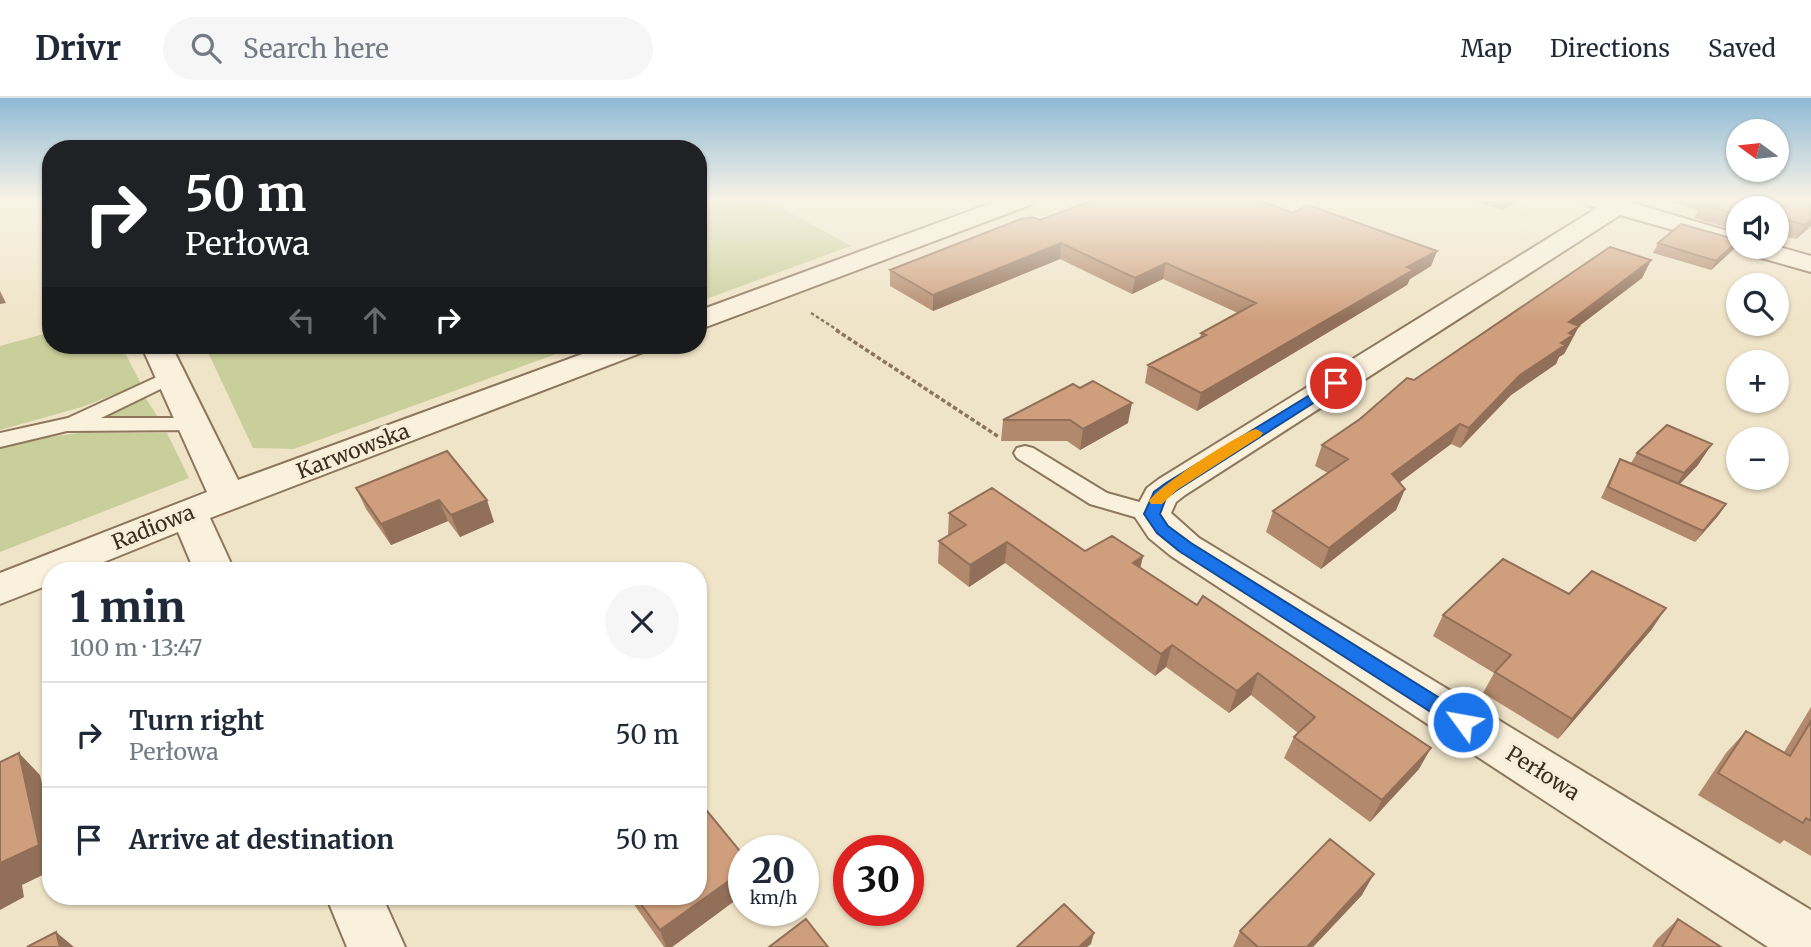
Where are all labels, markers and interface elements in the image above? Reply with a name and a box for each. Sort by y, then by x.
search box [163,17,653,80]
text: Drivr [35,28,121,69]
icon: search [187,29,225,67]
text: Search here [243,32,389,65]
text: Map [1461,33,1512,64]
text: Directions [1550,33,1670,64]
text: Saved [1708,33,1776,64]
north arrow [1726,119,1788,182]
map controls [1726,119,1789,490]
text: 50 m [185,163,306,224]
icon: right [70,168,161,259]
button: sound [1726,196,1789,259]
text: Perłowa [185,224,310,264]
button: search [1726,273,1789,336]
icon: left [283,301,321,339]
icon: ahead [356,301,394,339]
icon: right [429,301,467,339]
button: + [1726,350,1789,413]
pin [1306,353,1366,413]
icon: arrive [1317,364,1355,402]
street label: Karwowska [293,417,413,485]
button: − [1726,427,1789,490]
street label: Radiowa [108,498,198,556]
text: 1 min [70,581,185,633]
button: close [605,585,679,659]
text: 100 m · 13:47 [70,633,202,662]
position arrow [1426,685,1500,759]
text: Turn right [129,704,264,737]
icon: right [70,716,108,754]
text: 50 m [615,718,679,751]
text: Perłowa [129,737,219,766]
street label: Perłowa [1501,740,1585,806]
icon: arrive [70,821,108,859]
text: Arrive at destination [129,823,394,856]
text: 50 m [615,823,679,856]
speed limit sign: 30 [833,835,924,926]
text: 20 [752,849,795,893]
text: km/h [750,886,797,909]

